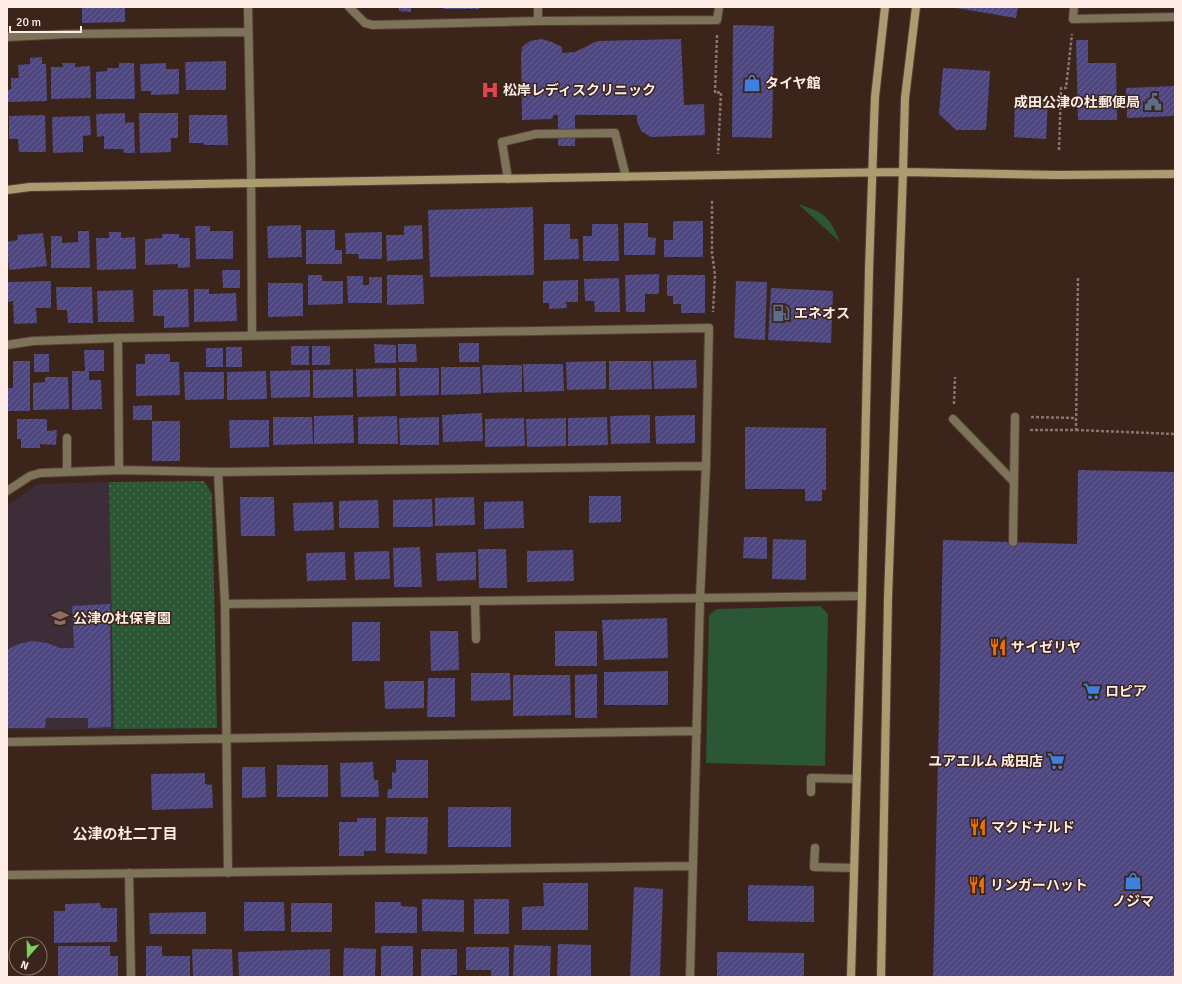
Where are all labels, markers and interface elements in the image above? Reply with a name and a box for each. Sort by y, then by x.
scale bar [10,8,81,34]
text: 20 m [16,15,41,30]
shop icon: タイヤ館 [742,73,762,93]
place label: タイヤ館 [765,75,821,92]
hospital icon: 松岸レディスクリニック [480,80,500,100]
place label: 松岸レディスクリニック [503,82,656,99]
public building icon: 成田公津の杜郵便局 [1143,92,1163,112]
place label: 成田公津の杜郵便局 [1014,94,1140,111]
fuel station icon: エネオス [771,303,791,323]
place label: エネオス [794,305,850,322]
school or university icon: 公津の杜保育園 [50,608,70,628]
place label: 公津の杜保育園 [73,610,171,627]
restaurant icon: サイゼリヤ [988,637,1008,657]
place label: サイゼリヤ [1011,639,1081,656]
supermarket icon: ロピア [1082,681,1102,701]
place label: ロピア [1105,683,1147,700]
supermarket icon: ユアエルム 成田店 [1046,751,1066,771]
place label: ユアエルム 成田店 [928,753,1043,770]
restaurant icon: マクドナルド [968,817,988,837]
place label: マクドナルド [991,819,1075,836]
district label: 公津の杜二丁目 [72,825,178,843]
shop icon: ノジマ [1123,871,1143,891]
restaurant icon: リンガーハット [967,875,987,895]
place label: リンガーハット [990,877,1088,894]
place label: ノジマ [1112,893,1154,910]
north arrow [8,936,48,976]
text: N [19,958,31,972]

